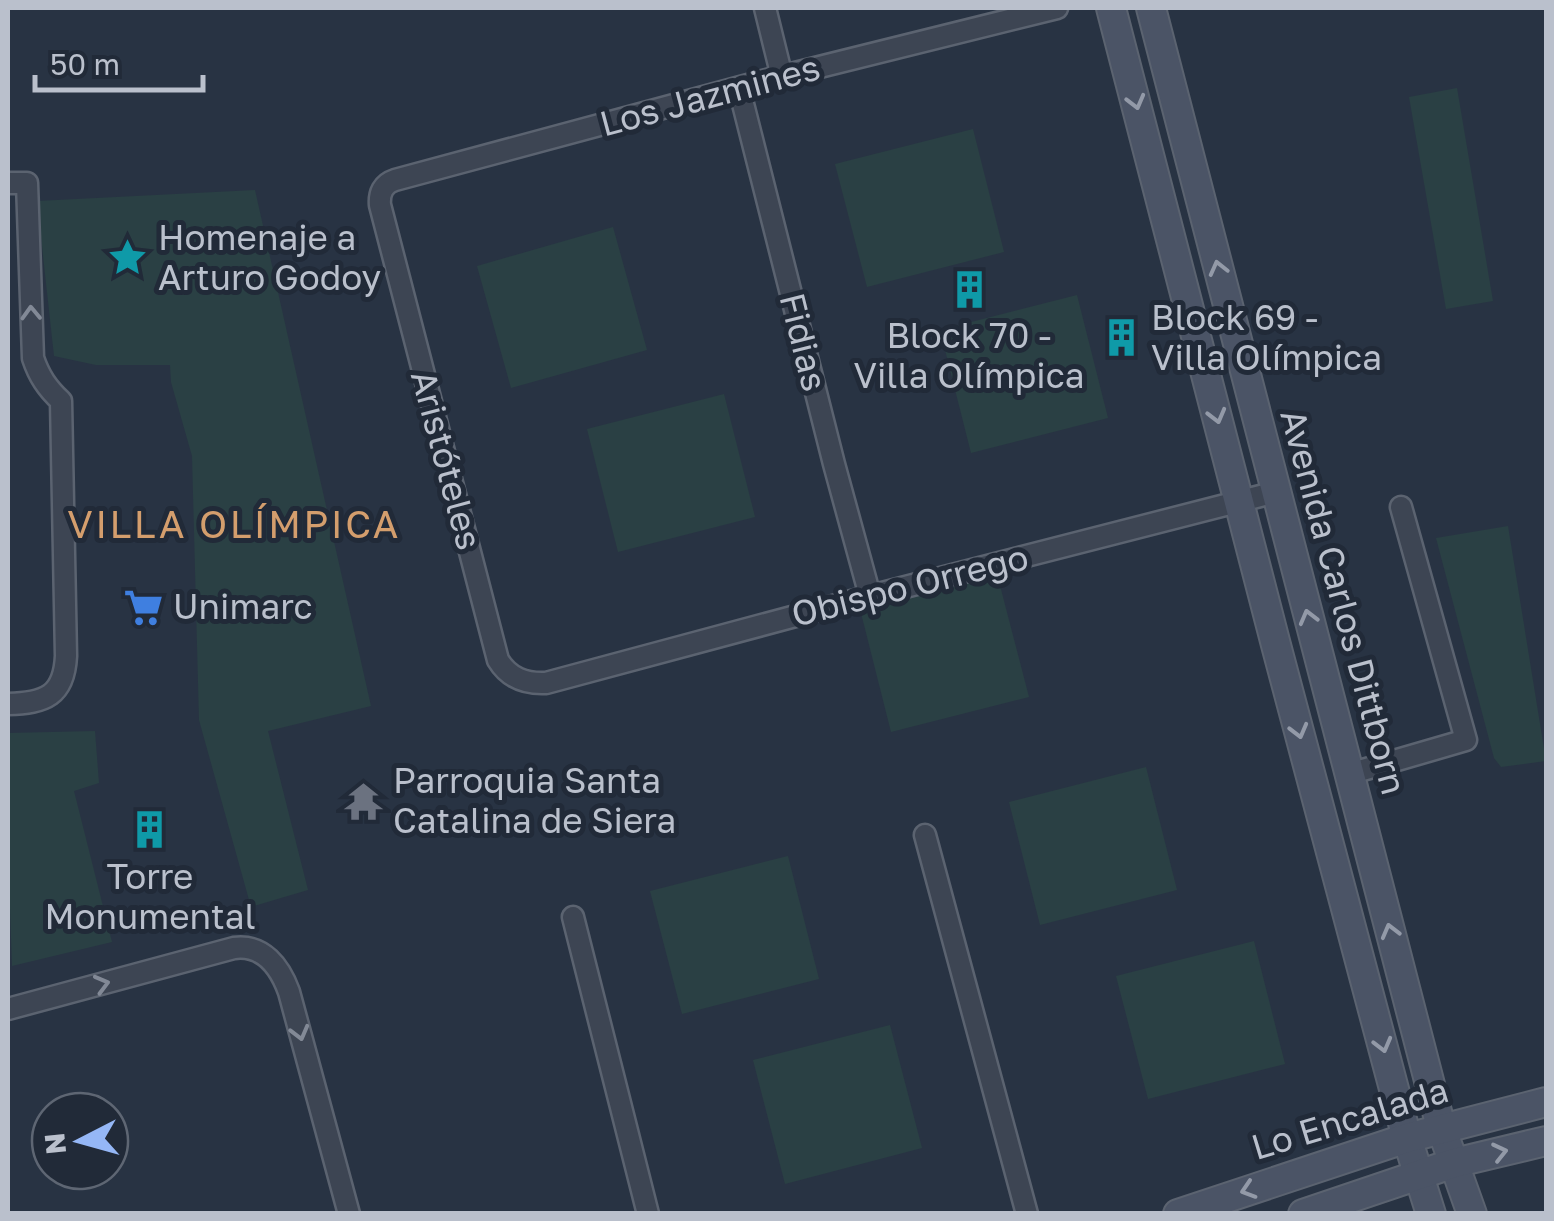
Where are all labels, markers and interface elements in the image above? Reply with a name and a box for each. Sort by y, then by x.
scale bar [35,30,202,92]
text: 50 m [50,46,120,82]
street label: Los Jazmines [595,46,824,145]
one-way arrow [1124,93,1145,110]
place label: Homenaje a Arturo Godoy [158,216,381,298]
place icon: Homenaje a Arturo Godoy [107,237,149,279]
one-way arrow [1209,260,1230,277]
building icon: Block 70 - Villa Olímpica [948,268,990,310]
street label: Fidias [772,288,836,395]
place label: Block 69 - Villa Olímpica [1151,296,1382,378]
one-way arrow [20,304,41,320]
place label: Block 70 - Villa Olímpica [854,314,1084,396]
building icon: Block 69 - Villa Olímpica [1100,317,1142,359]
street label: Aristóteles [403,365,491,554]
street label: Avenida Carlos Dittborn [1272,405,1416,799]
one-way arrow [1206,407,1227,425]
district label: VILLA OLÍMPICA [67,501,401,546]
street label: Obispo Orrego [787,535,1032,635]
place label: Unimarc [173,585,313,627]
supermarket icon: Unimarc [122,586,164,628]
one-way arrow [1299,609,1320,626]
one-way arrow [1287,722,1308,739]
place label: Parroquia Santa Catalina de Siera [393,759,676,841]
temple icon: Parroquia Santa Catalina de Siera [342,780,384,822]
building icon: Torre Monumental [129,809,171,851]
place label: Torre Monumental [44,855,256,937]
one-way arrow [1381,923,1402,941]
one-way arrow [93,975,110,996]
one-way arrow [289,1024,310,1041]
one-way arrow [1371,1036,1392,1053]
street label: Lo Encalada [1246,1068,1453,1168]
north arrow [30,1091,130,1191]
text: N [37,1131,72,1156]
one-way arrow [1491,1143,1508,1164]
one-way arrow [1241,1178,1258,1199]

